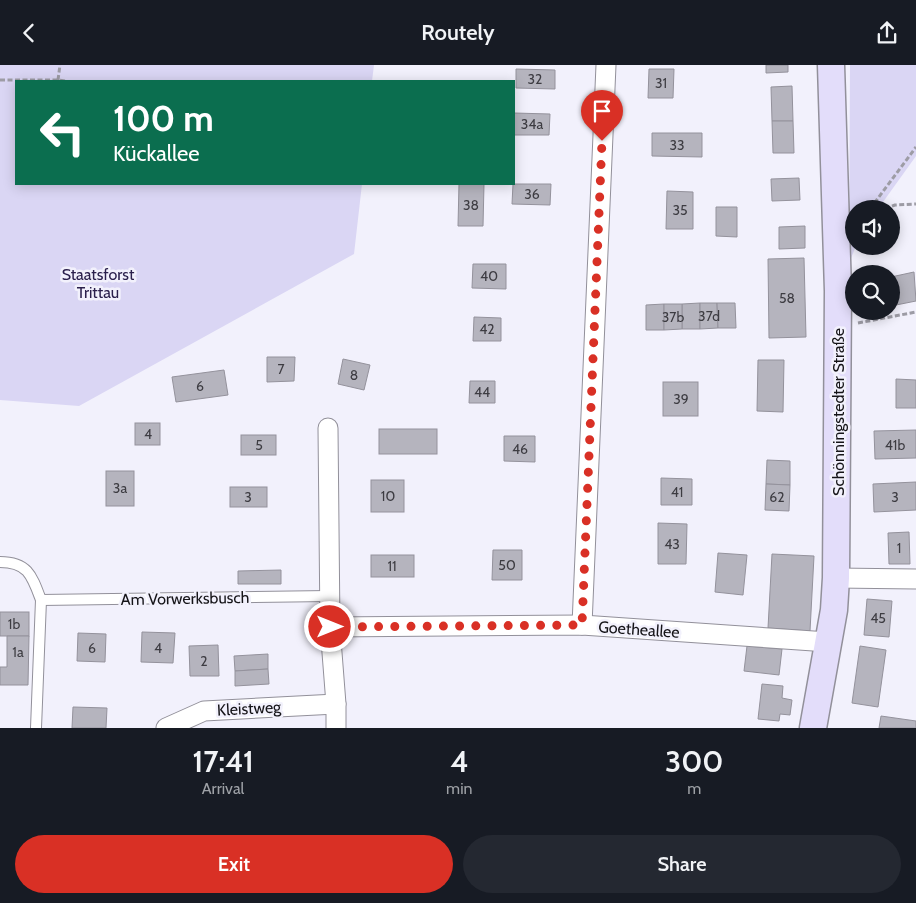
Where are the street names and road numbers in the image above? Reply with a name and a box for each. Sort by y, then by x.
street label: Schönningstedter Straße [829,328,848,496]
street label: Am Vorwerksbusch [121,588,249,609]
street label: Goetheallee [598,617,680,642]
street label: Kleistweg [217,697,283,720]

